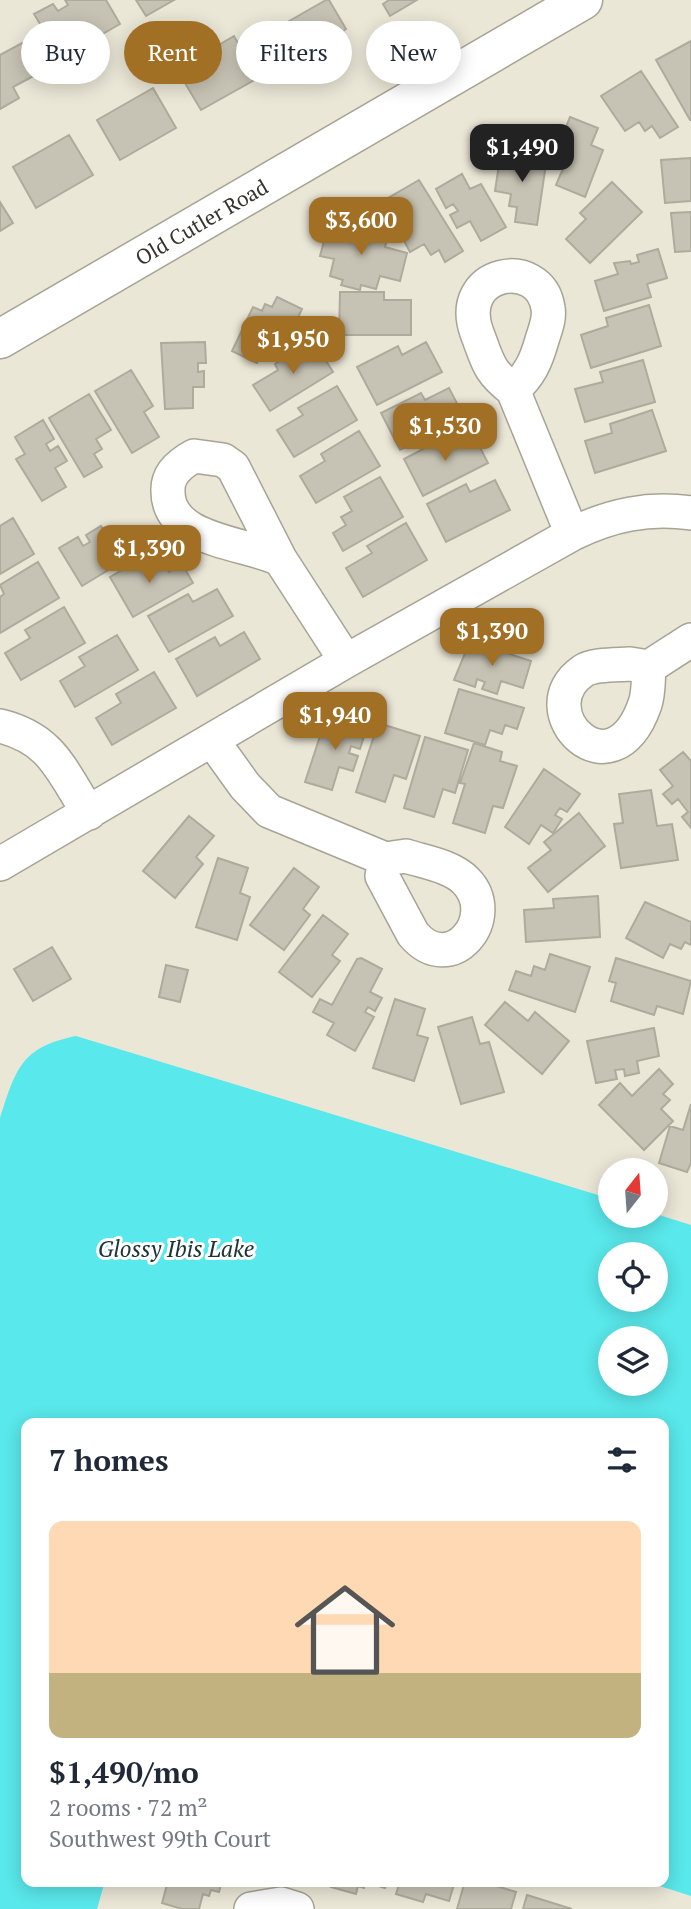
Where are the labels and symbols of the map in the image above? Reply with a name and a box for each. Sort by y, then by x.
pin: $1,490 [465,124,579,184]
street label: Old Cutler Road [130,172,273,271]
pin: $3,600 [304,198,418,257]
pin: $1,950 [236,316,350,376]
pin: $1,530 [388,404,502,463]
pin: $1,390 [92,526,206,585]
pin: $1,390 [435,608,549,668]
pin: $1,940 [278,692,392,752]
north arrow [598,1158,668,1228]
water label: Glossy Ibis Lake [98,1233,254,1264]

